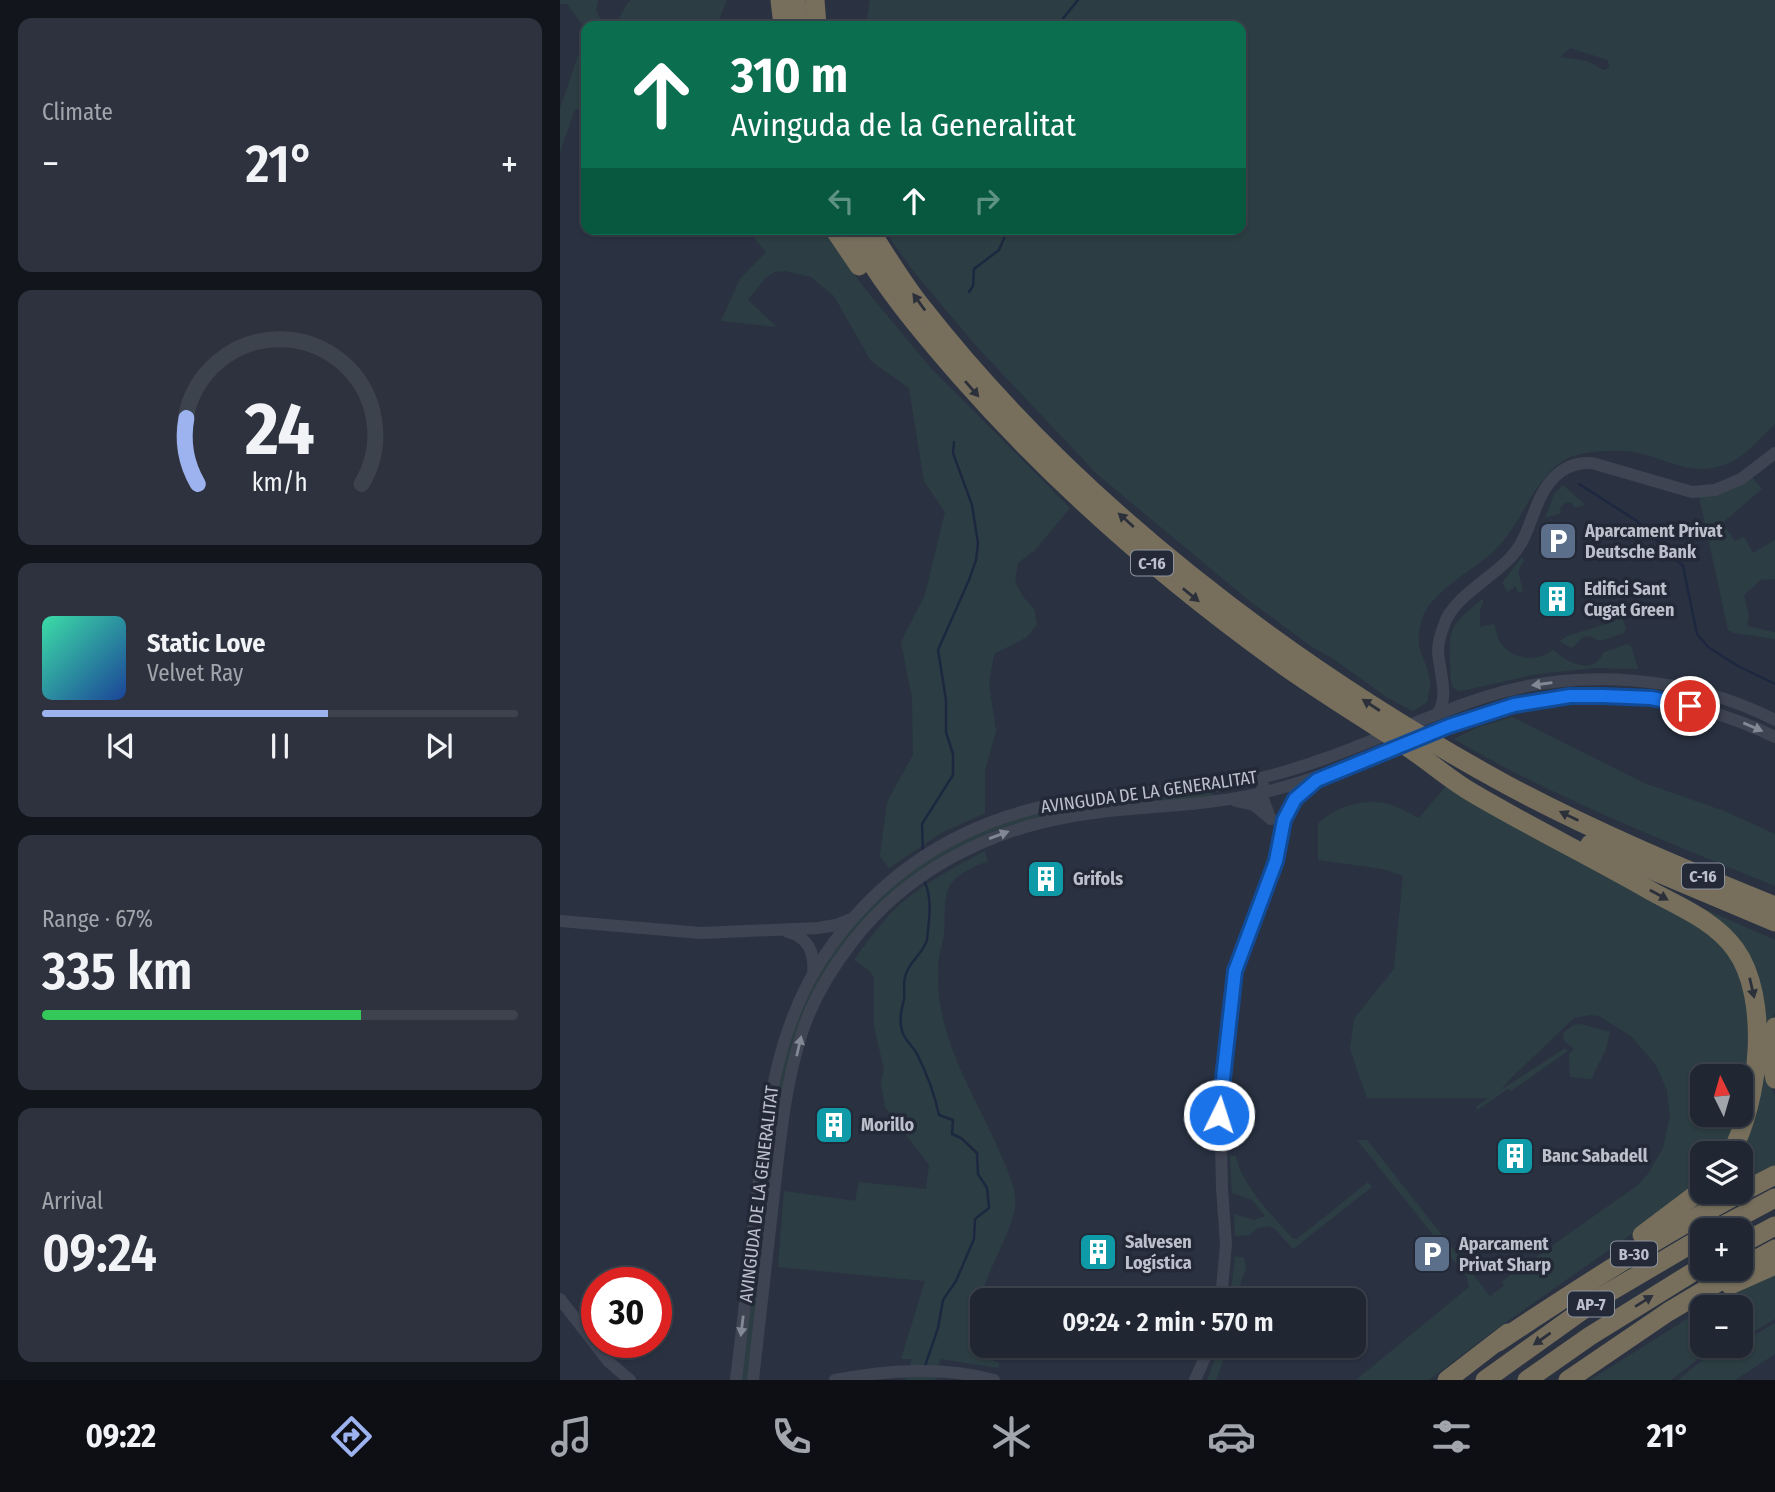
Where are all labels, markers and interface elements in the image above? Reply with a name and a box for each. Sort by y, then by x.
text: 310 m [731,46,848,105]
icon: ahead [616,49,707,140]
text: Climate [42,98,113,126]
text: Avinguda de la Generalitat [731,106,1076,144]
text: 21° [245,133,314,196]
text: − [42,141,59,187]
text: + [501,141,518,187]
icon: left [822,182,860,220]
icon: ahead [895,182,933,220]
icon: right [968,182,1006,220]
one-way arrow [912,293,926,311]
one-way arrow [964,381,979,398]
text: 24 [244,386,315,473]
text: km/h [252,467,308,497]
one-way arrow [1117,512,1135,528]
parking icon: Aparcament Privat Deutsche Bank [1537,520,1579,562]
place label: Aparcament Privat Deutsche Bank [1584,520,1723,563]
road number: C-16 [1131,550,1173,576]
building icon: Edifici Sant Cugat Green [1536,578,1578,620]
place label: Edifici Sant Cugat Green [1584,578,1674,621]
one-way arrow [1183,587,1200,602]
text: Static Love [147,628,265,659]
text: Velvet Ray [147,659,243,687]
pin [1660,676,1720,736]
one-way arrow [1530,678,1552,689]
icon: arrive [1671,687,1709,725]
one-way arrow [1361,698,1380,711]
one-way arrow [1743,722,1764,733]
icon: previous [102,727,140,765]
icon: pause [261,727,299,765]
icon: next [420,727,458,765]
street label: AVINGUDA DE LA GENERALITAT [1039,766,1259,818]
one-way arrow [1559,811,1579,822]
one-way arrow [989,829,1010,840]
building icon: Grifols [1025,858,1067,900]
road number: C-16 [1682,863,1724,888]
place label: Grifols [1073,868,1123,890]
one-way arrow [1649,889,1669,901]
text: Range · 67% [42,905,153,933]
text: 335 km [42,940,193,1003]
one-way arrow [1746,977,1757,999]
one-way arrow [794,1035,805,1057]
north arrow [1690,1064,1754,1127]
map controls [1690,1064,1753,1358]
position arrow [1182,1078,1256,1152]
street label: AVINGUDA DE LA GENERALITAT [735,1084,783,1304]
building icon: Morillo [813,1104,855,1146]
place label: Morillo [861,1114,915,1136]
building icon: Banc Sabadell [1494,1135,1536,1177]
button: layers [1690,1141,1753,1204]
place label: Banc Sabadell [1542,1145,1648,1167]
text: Arrival [42,1187,103,1215]
button: + [1690,1218,1753,1281]
text: 09:24 [42,1222,157,1285]
building icon: Salvesen Logística [1077,1231,1119,1273]
place label: Salvesen Logística [1125,1231,1192,1274]
parking icon: Aparcament Privat Sharp [1411,1233,1453,1275]
place label: Aparcament Privat Sharp [1458,1233,1551,1276]
road number: B-30 [1611,1242,1657,1266]
speed limit sign: 30 [581,1267,672,1358]
road number: AP-7 [1568,1292,1614,1316]
one-way arrow [1635,1294,1654,1307]
button: − [1690,1295,1753,1358]
text: 09:24 · 2 min · 570 m [1062,1307,1274,1338]
one-way arrow [737,1316,748,1338]
one-way arrow [1533,1332,1551,1346]
icon: directions [327,1412,376,1461]
icon: music [547,1412,596,1461]
icon: phone [767,1412,816,1461]
icon: climate [987,1412,1036,1461]
icon: car [1207,1412,1256,1461]
icon: filters [1427,1412,1476,1461]
text: 09:22 [85,1417,156,1455]
text: 21° [1647,1417,1689,1455]

